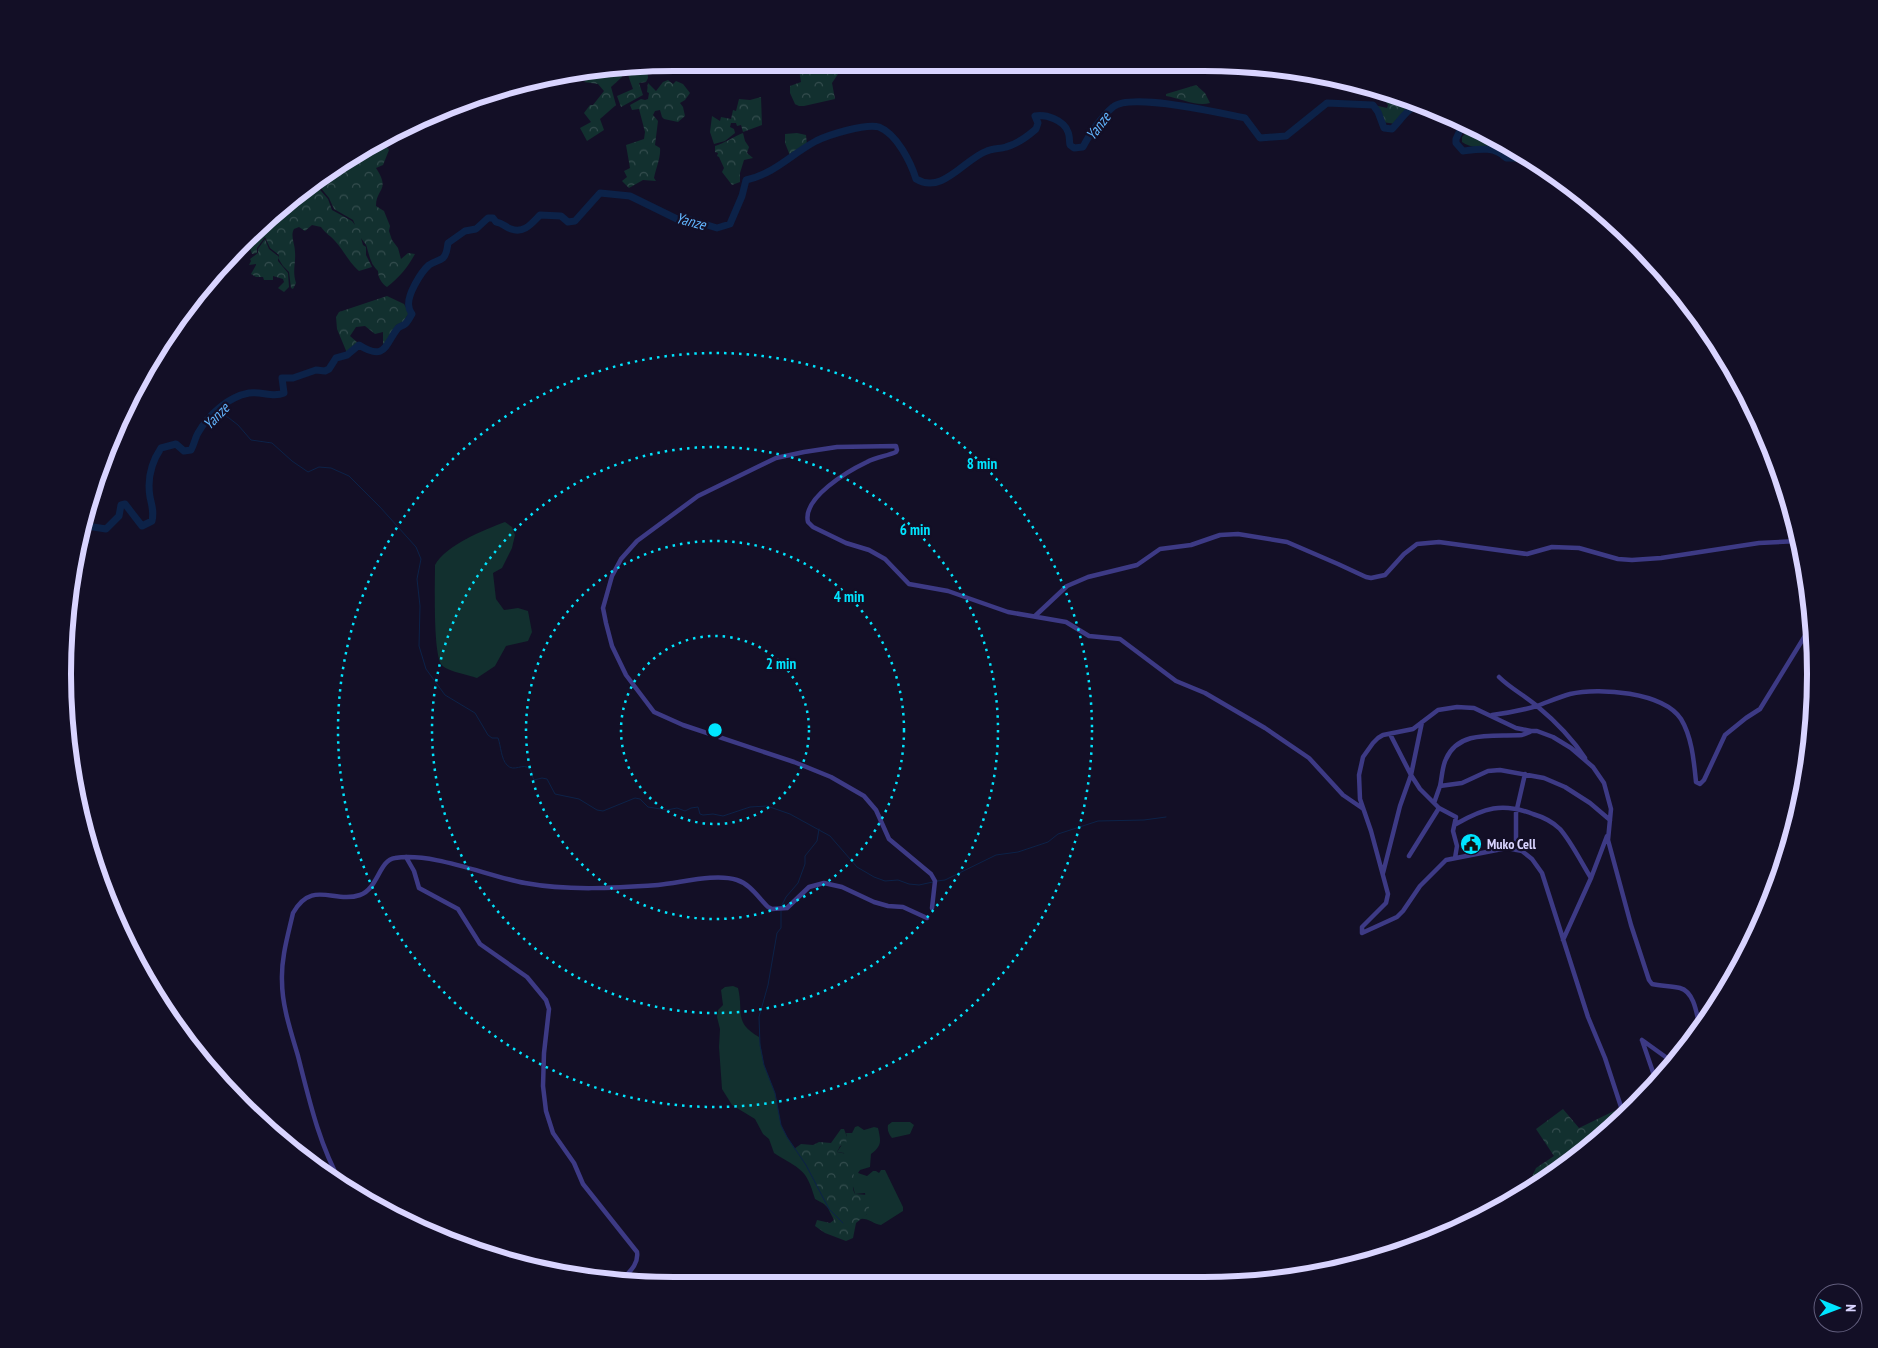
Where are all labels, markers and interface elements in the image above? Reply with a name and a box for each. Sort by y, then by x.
water label: Yanze [1081,108,1115,144]
water label: Yanze [674,208,709,234]
water label: Yanze [199,398,234,433]
text: 8 min [967,454,997,473]
text: 6 min [900,520,930,539]
text: 4 min [834,587,864,606]
text: 2 min [766,654,796,673]
centre of rings [706,721,724,739]
public building icon: Muko Cell [1459,832,1483,856]
place label: Muko Cell [1487,835,1536,853]
north arrow [1813,1283,1863,1333]
text: N [1842,1304,1860,1312]

